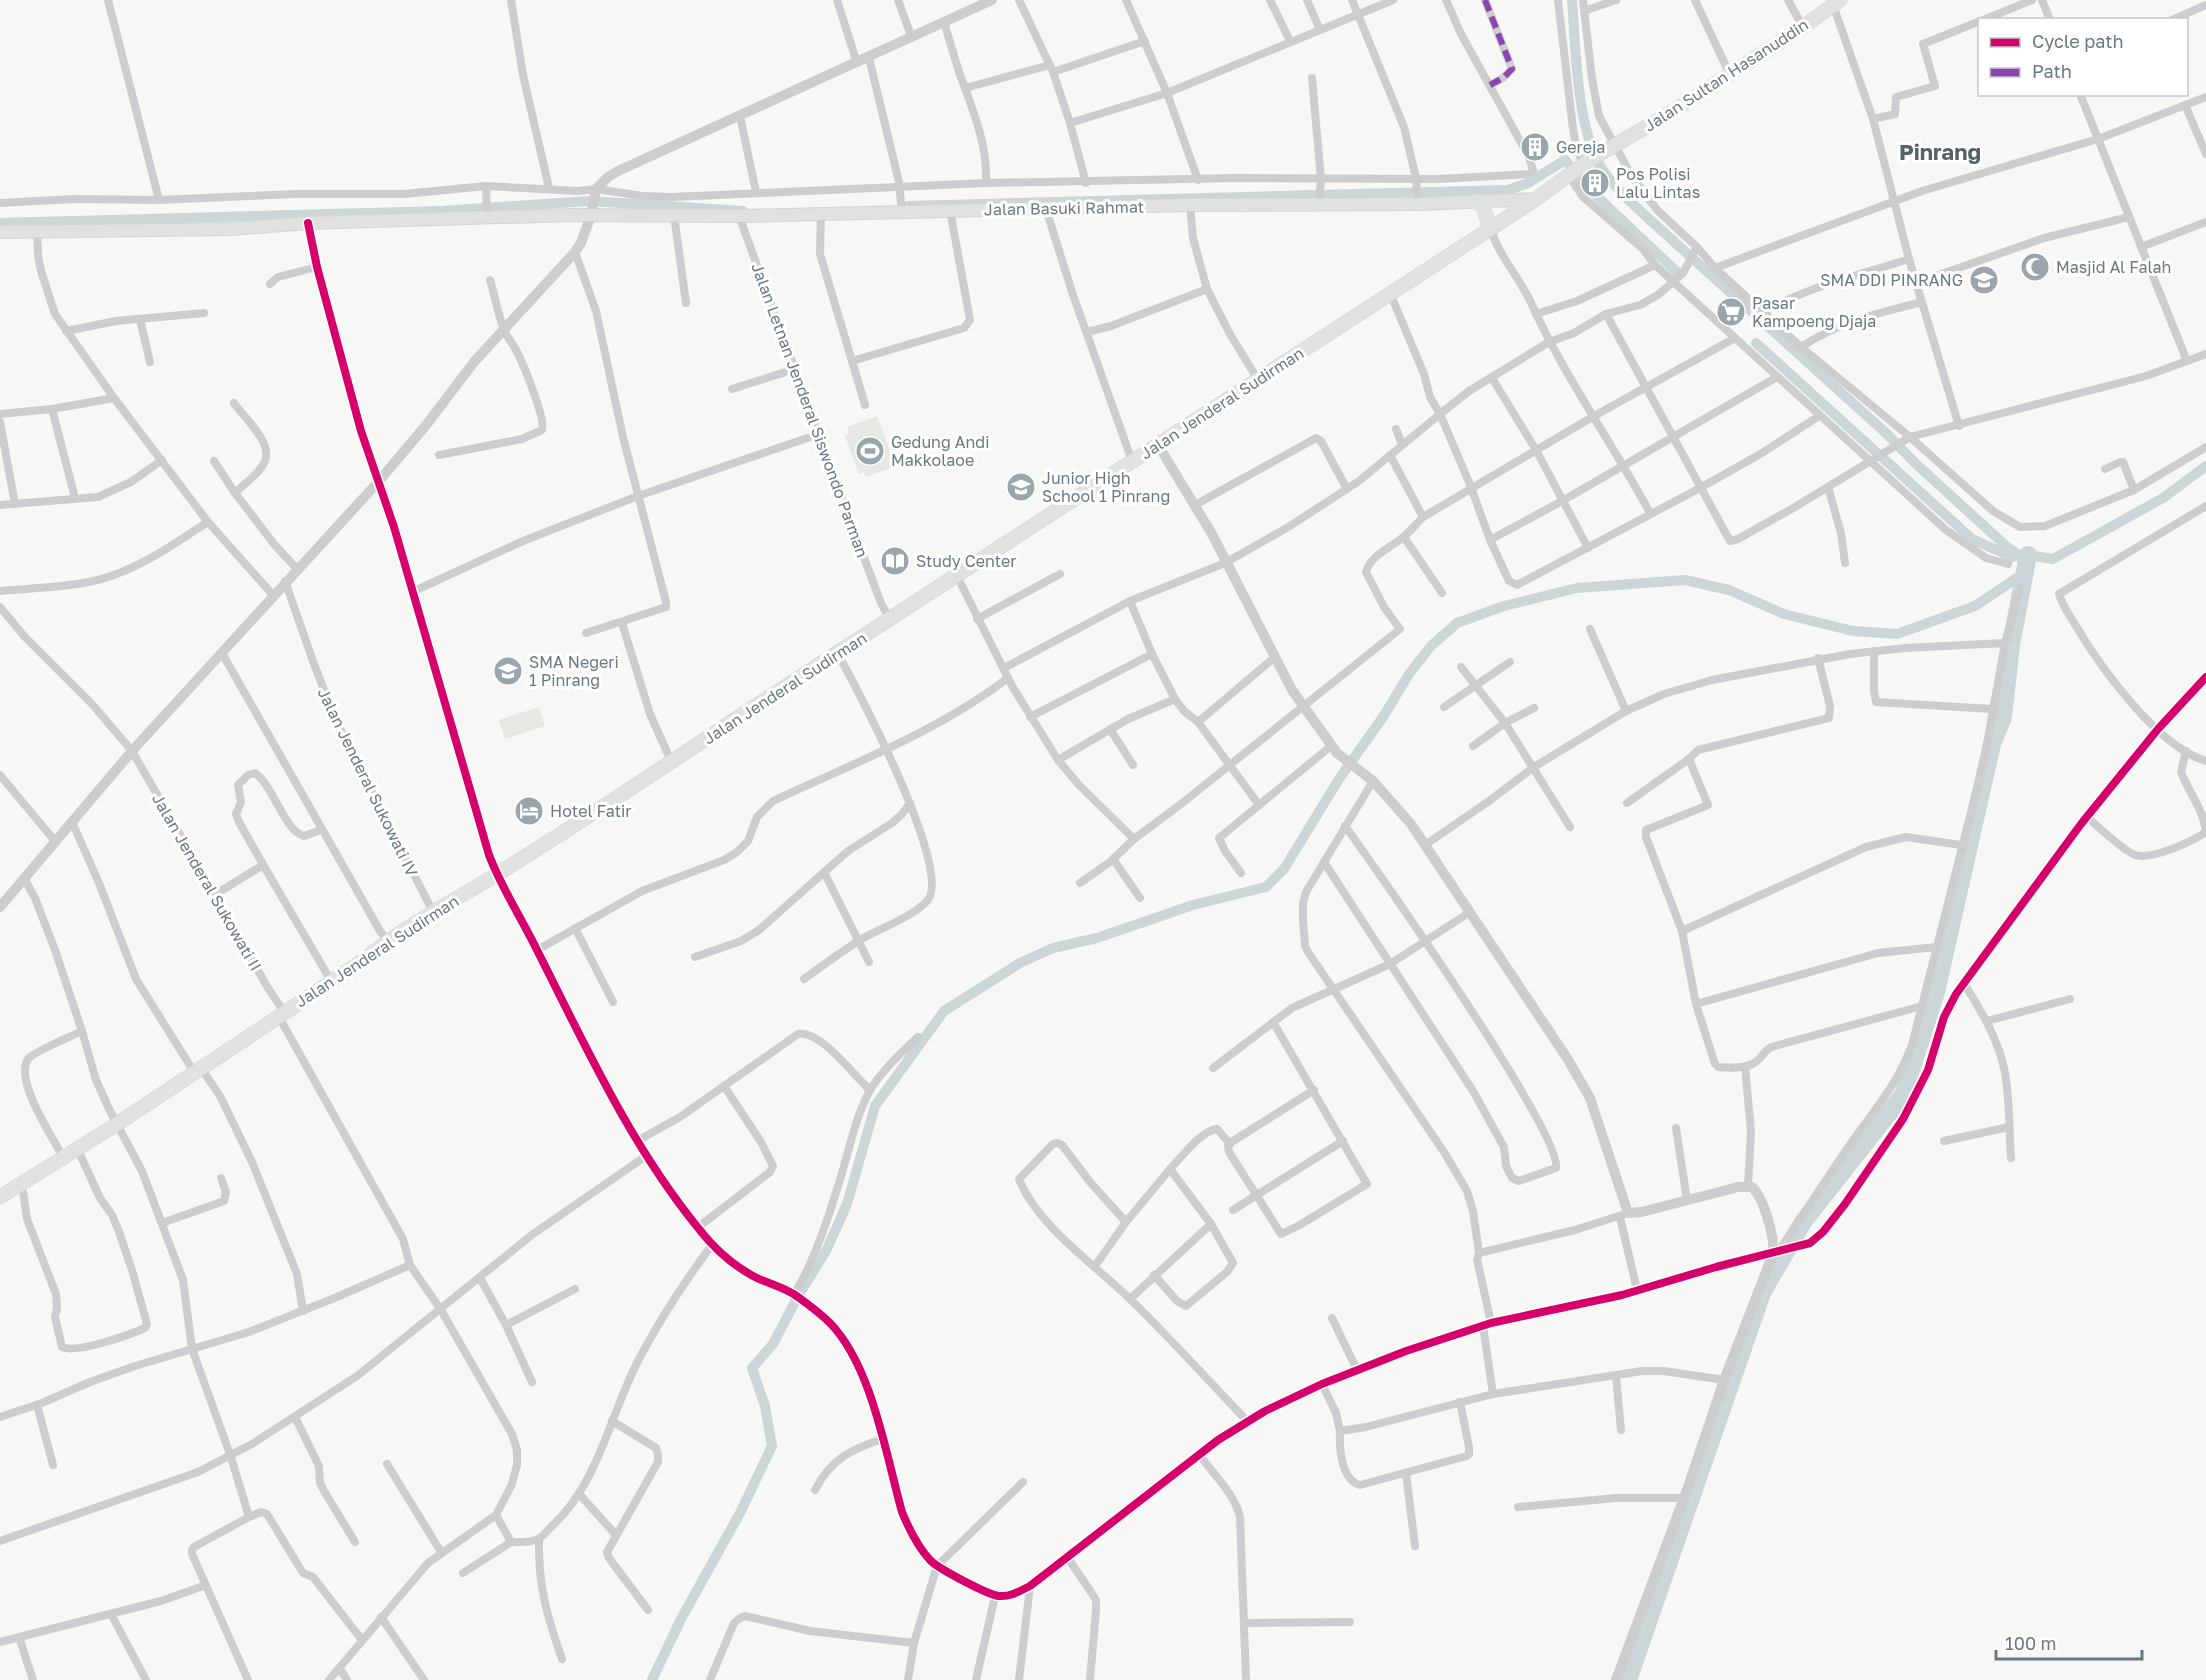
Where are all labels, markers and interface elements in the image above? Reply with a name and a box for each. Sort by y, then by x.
street label: Jalan Sultan Hasanuddin [1640,14,1812,136]
legend [1978,18,2188,96]
text: Cycle path [2032,30,2124,52]
text: Path [2032,60,2072,82]
building icon: Gereja [1519,131,1551,163]
place label: Gereja [1556,137,1605,157]
district label: Pinrang [1899,138,1981,165]
place label: Pos Polisi Lalu Lintas [1616,164,1700,202]
building icon: Pos Polisi Lalu Lintas [1579,167,1611,199]
street label: Jalan Basuki Rahmat [984,197,1144,219]
mosque icon: Masjid Al Falah [2019,251,2051,283]
place label: Masjid Al Falah [2056,257,2171,277]
street label: Jalan Letnan Jenderal Siswondo Parman [747,260,873,560]
school or university icon: SMA DDI PINRANG [1968,264,2000,296]
place label: SMA DDI PINRANG [1820,270,1963,290]
place label: Pasar Kampoeng Djaja [1752,293,1876,331]
supermarket icon: Pasar Kampoeng Djaja [1715,296,1747,328]
street label: Jalan Jenderal Sudirman [1137,343,1307,463]
place label: Gedung Andi Makkolaoe [891,432,989,470]
sports icon: Gedung Andi Makkolaoe [854,435,886,467]
place label: Junior High School 1 Pinrang [1042,468,1170,506]
school or university icon: Junior High School 1 Pinrang [1005,471,1037,503]
library icon: Study Center [879,545,911,577]
place label: Study Center [916,551,1017,571]
street label: Jalan Jenderal Sudirman [700,628,870,748]
place label: SMA Negeri 1 Pinrang [529,652,619,690]
school or university icon: SMA Negeri 1 Pinrang [492,655,524,687]
street label: Jalan Jenderal Sukowati IV [314,684,423,880]
street label: Jalan Jenderal Sukowati II [148,790,266,974]
hotel icon: Hotel Fatir [513,795,545,827]
place label: Hotel Fatir [550,801,632,821]
street label: Jalan Jenderal Sudirman [292,891,462,1011]
scale bar [1996,1623,2142,1661]
text: 100 m [2005,1632,2056,1654]

